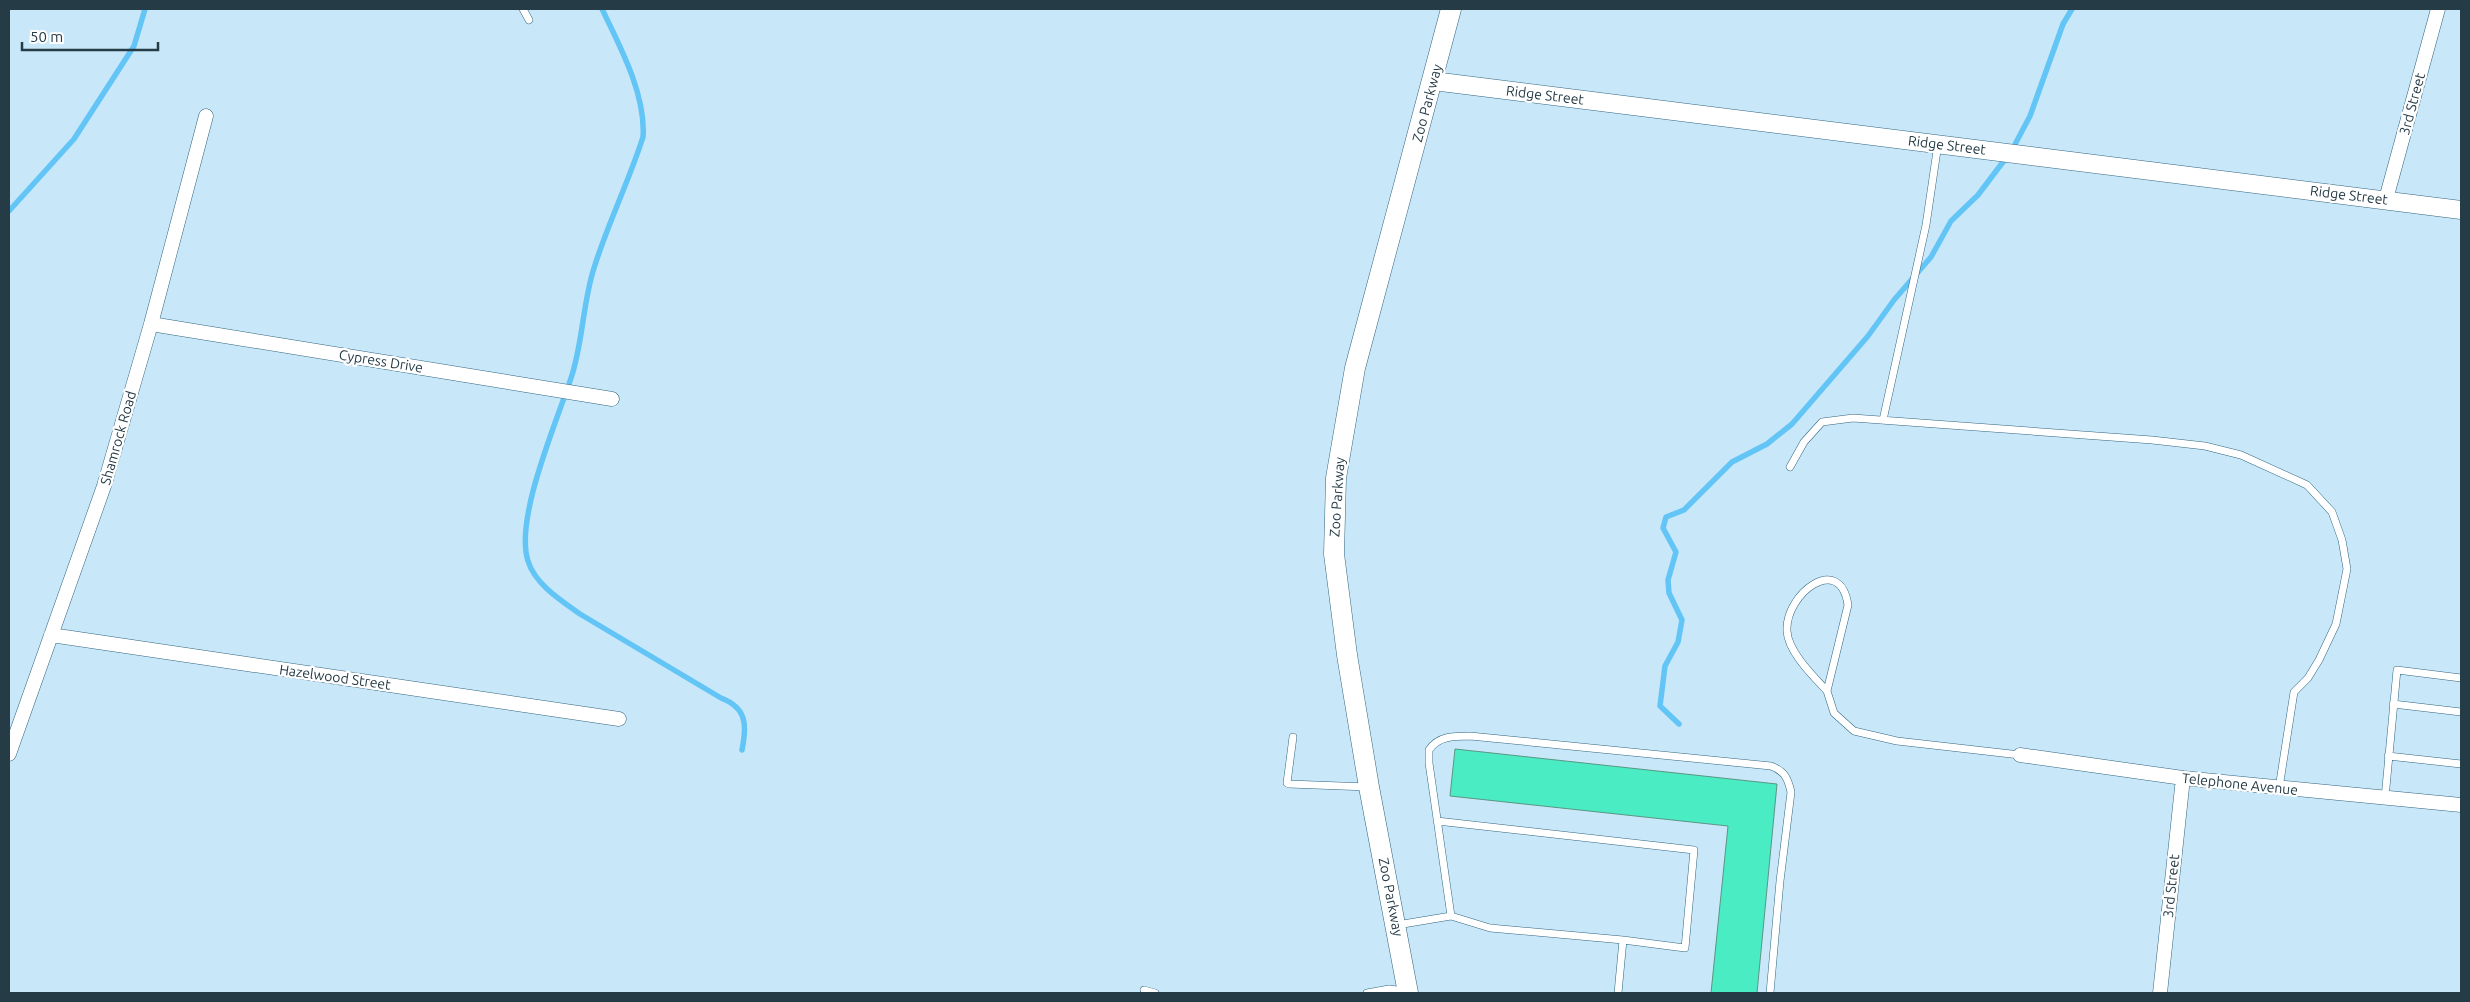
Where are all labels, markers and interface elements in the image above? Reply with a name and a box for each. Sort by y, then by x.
scale bar [22,20,159,52]
text: 50 m [30,28,63,45]
street label: Zoo Parkway [1409,62,1445,144]
street label: 3rd Street [2396,71,2428,137]
street label: Ridge Street [1505,82,1585,108]
street label: Ridge Street [1907,132,1987,158]
street label: Ridge Street [2309,182,2389,208]
street label: Cypress Drive [338,346,424,376]
street label: Shamrock Road [97,389,139,487]
street label: Zoo Parkway [1326,456,1348,537]
street label: Hazelwood Street [278,661,392,693]
street label: Telephone Avenue [2181,770,2299,798]
street label: 3rd Street [2160,853,2182,918]
street label: Zoo Parkway [1376,856,1407,938]

